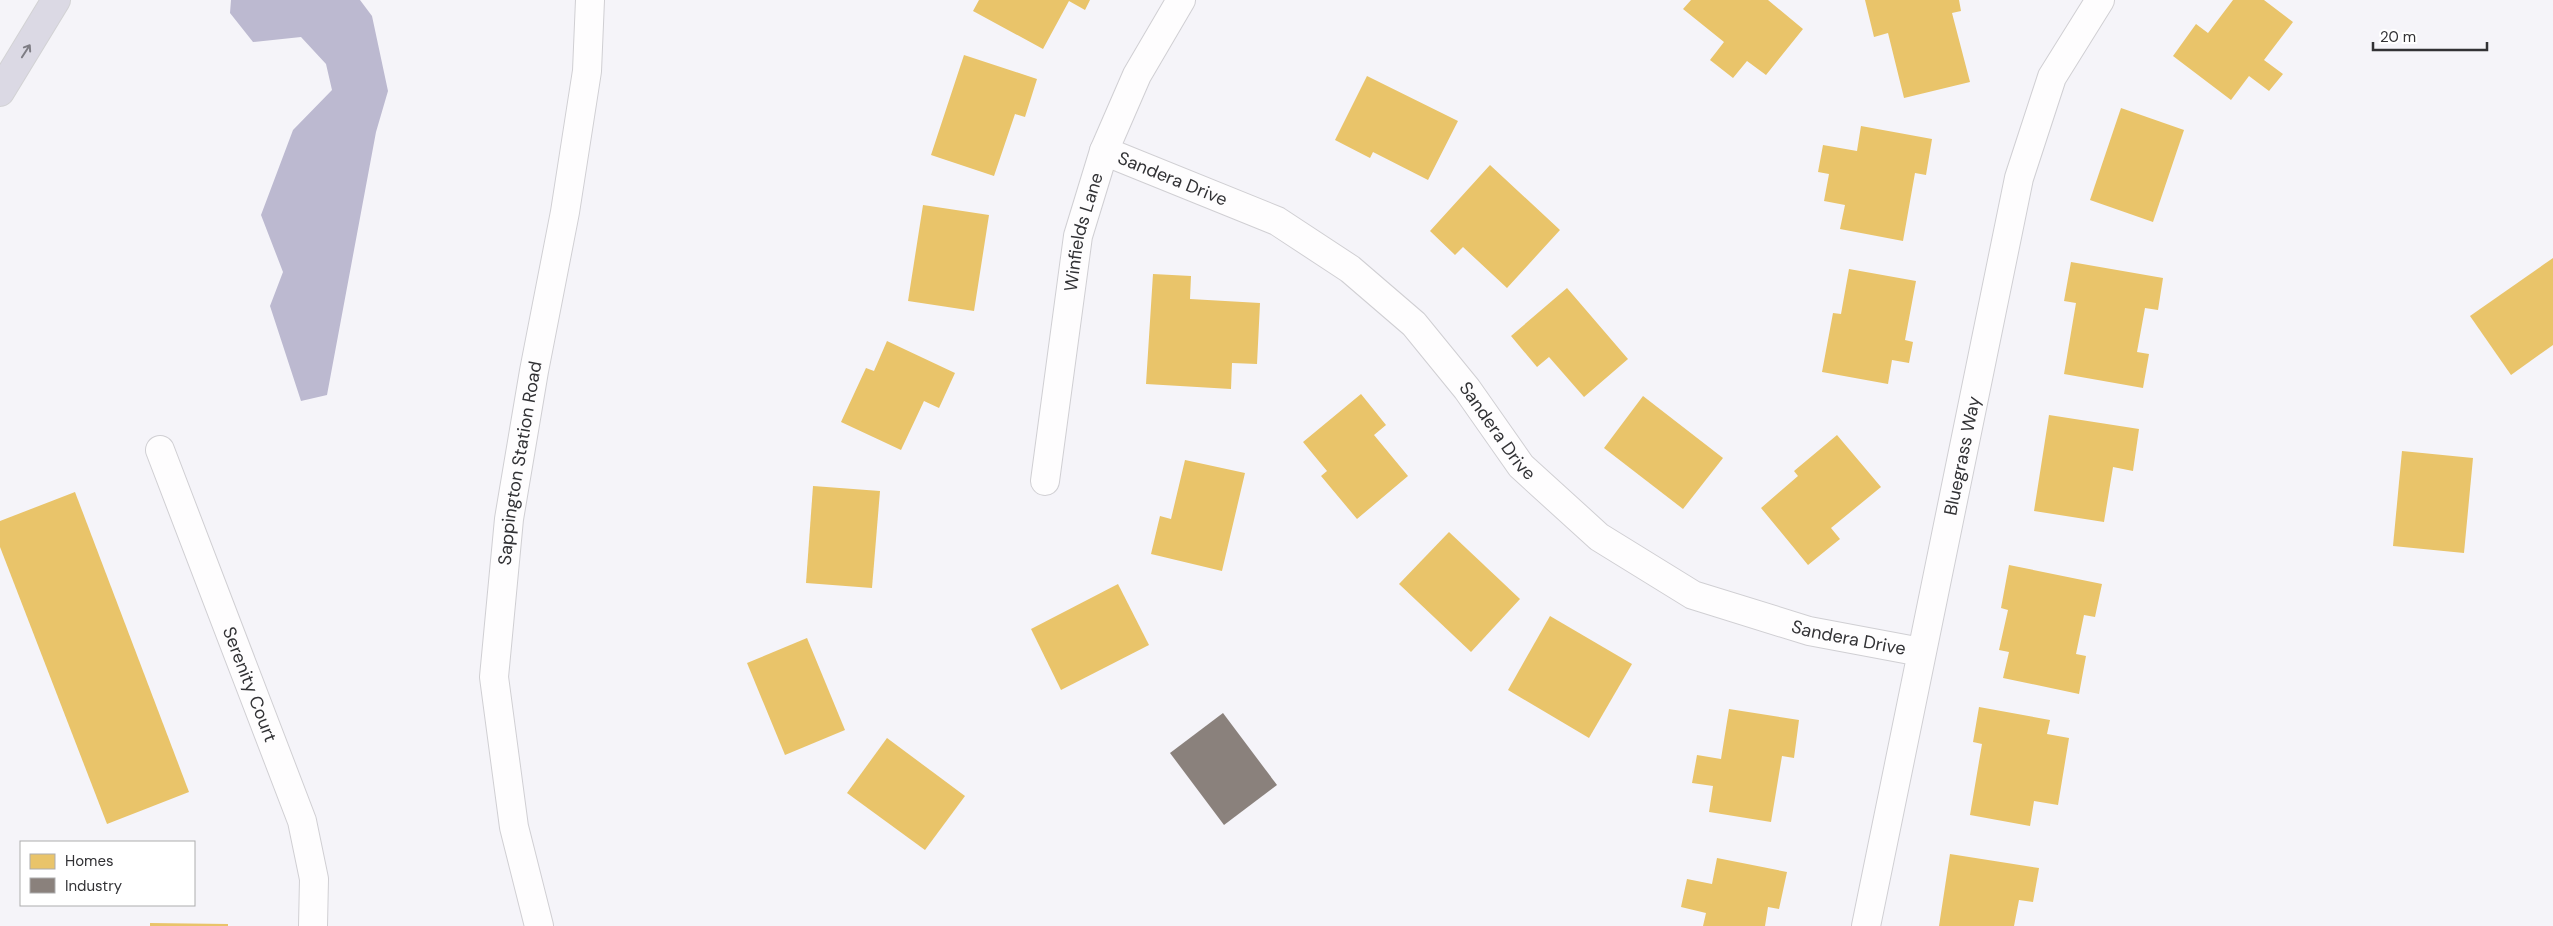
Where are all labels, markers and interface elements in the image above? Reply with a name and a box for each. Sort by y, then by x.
scale bar [2373,20,2487,52]
text: 20 m [2380,27,2416,47]
one-way arrow [22,45,32,59]
street label: Sandera Drive [1114,146,1231,212]
street label: Winfields Lane [1059,170,1109,293]
street label: Sappington Station Road [493,359,548,566]
street label: Sandera Drive [1454,377,1541,485]
street label: Bluegrass Way [1938,394,1986,517]
street label: Sandera Drive [1789,614,1908,661]
street label: Serenity Court [217,623,283,745]
legend [20,841,195,906]
text: Homes [65,851,114,871]
text: Industry [65,876,123,896]

